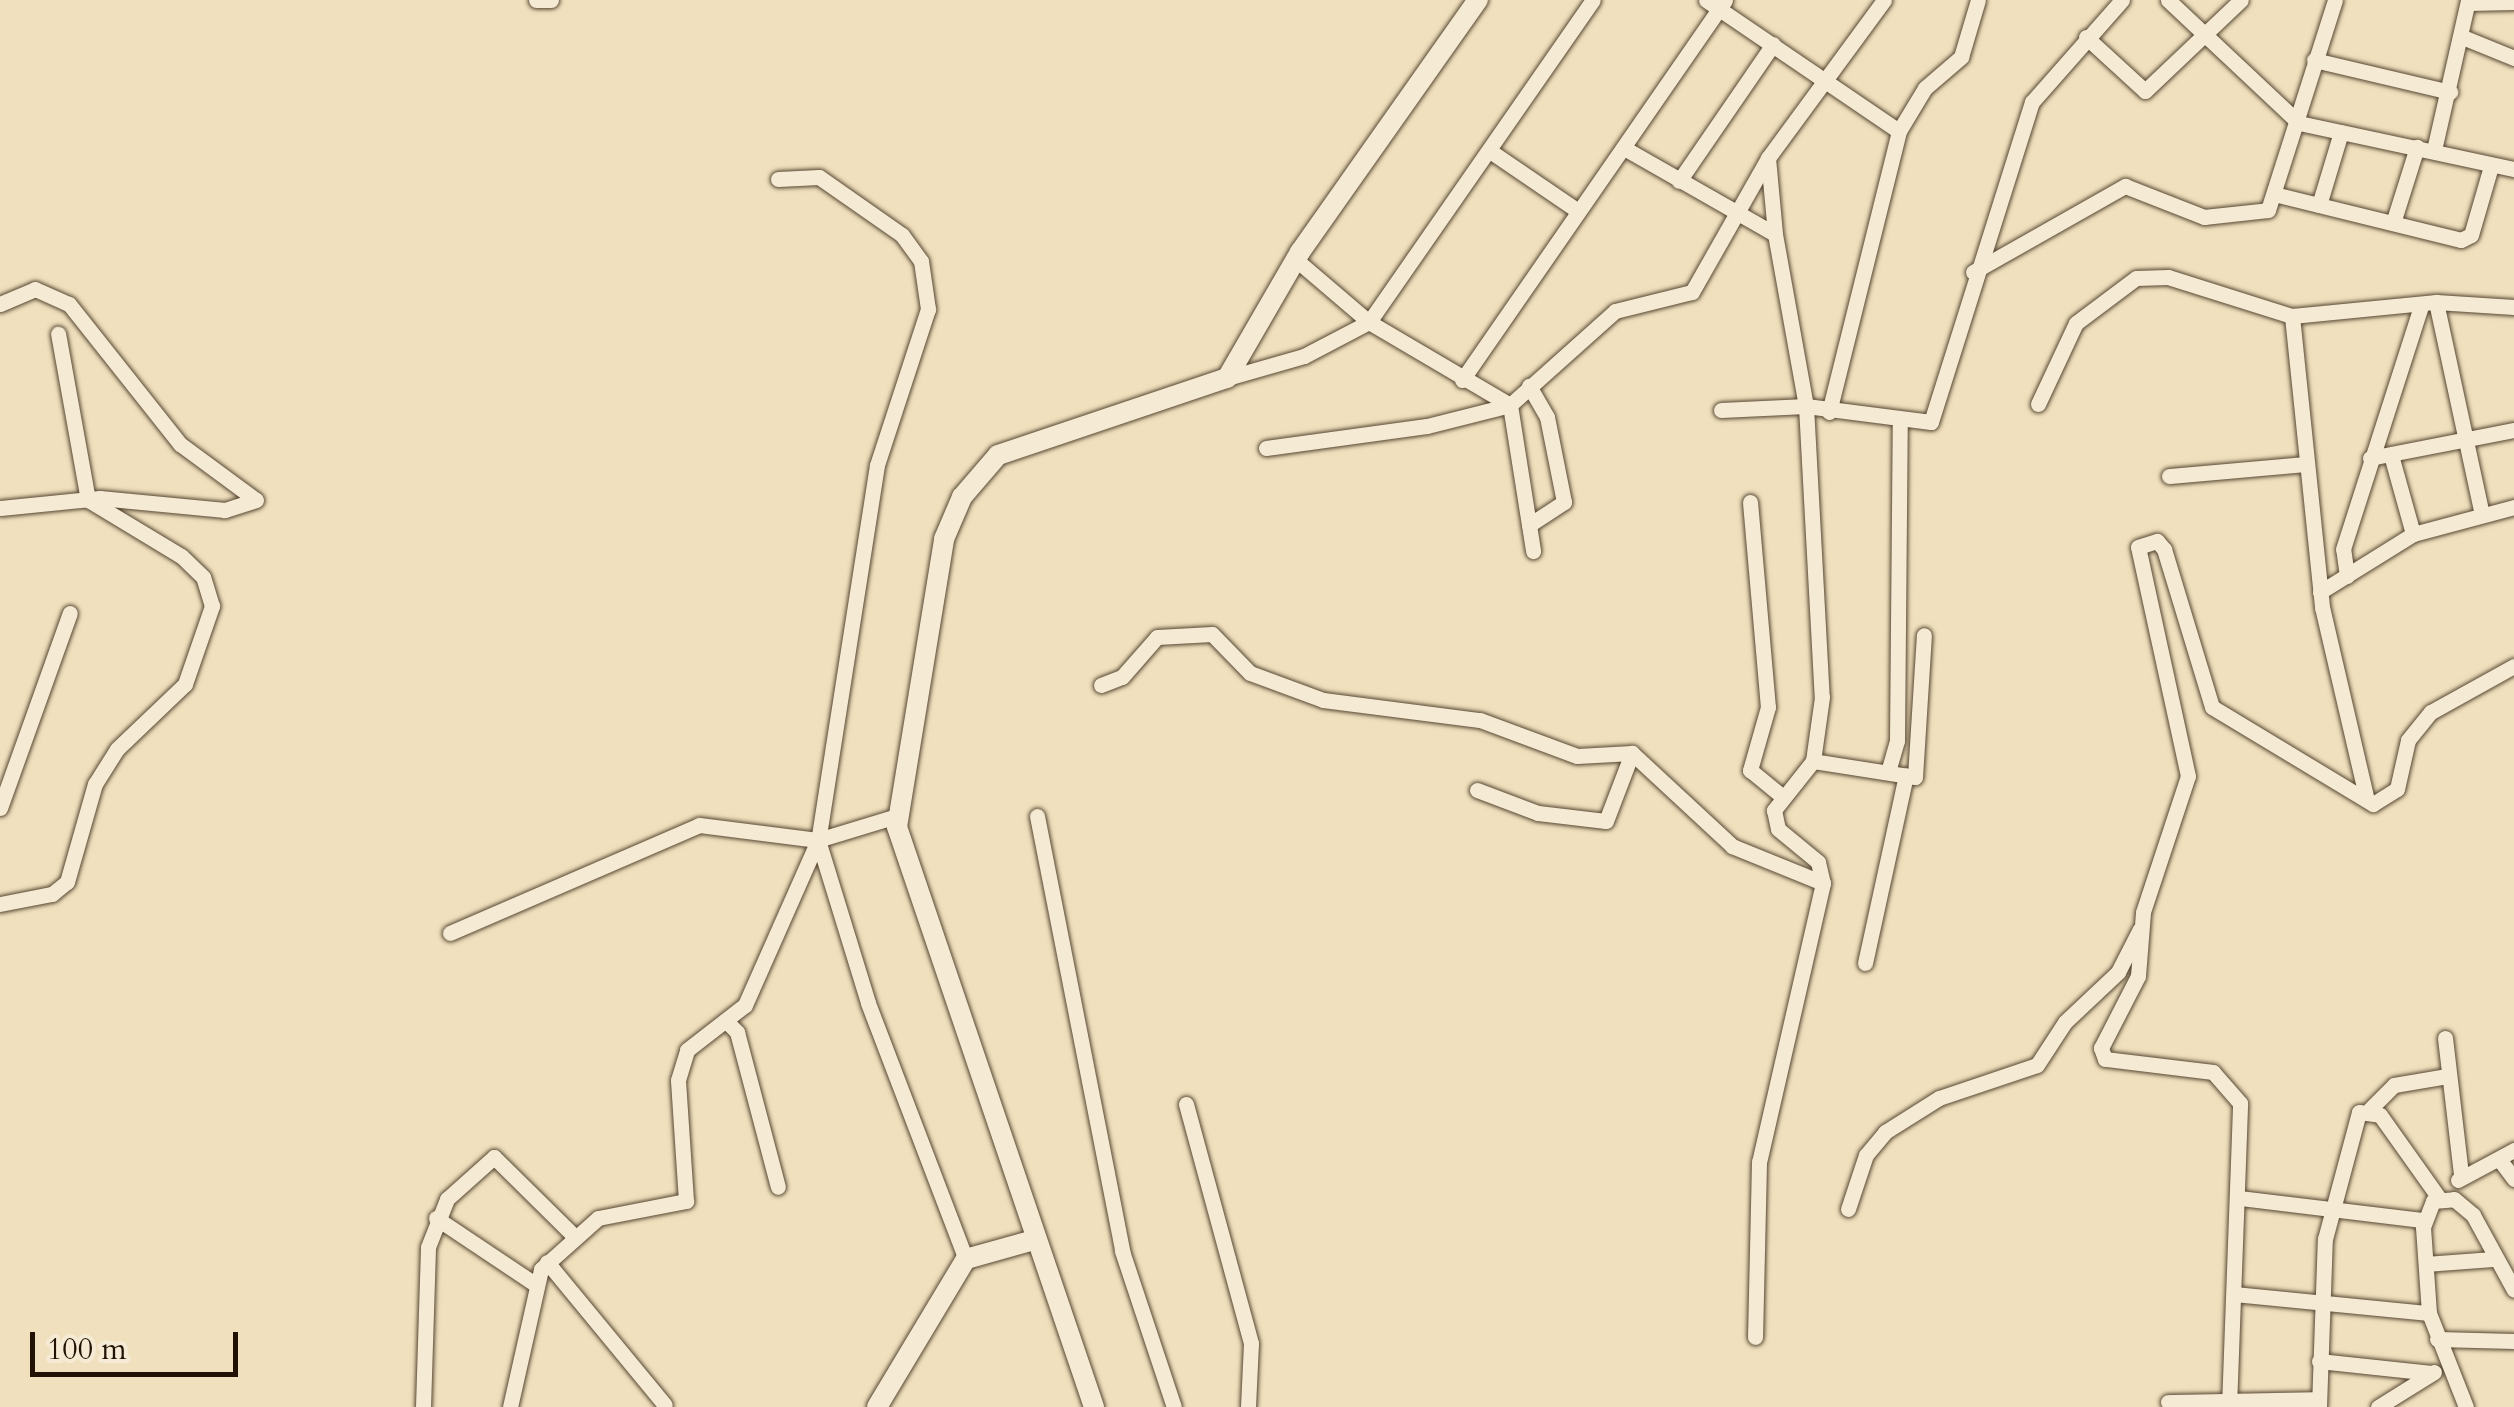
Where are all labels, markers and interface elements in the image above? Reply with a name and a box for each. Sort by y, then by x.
scale bar [35,1312,242,1374]
text: 100 m [47,1329,127,1370]

